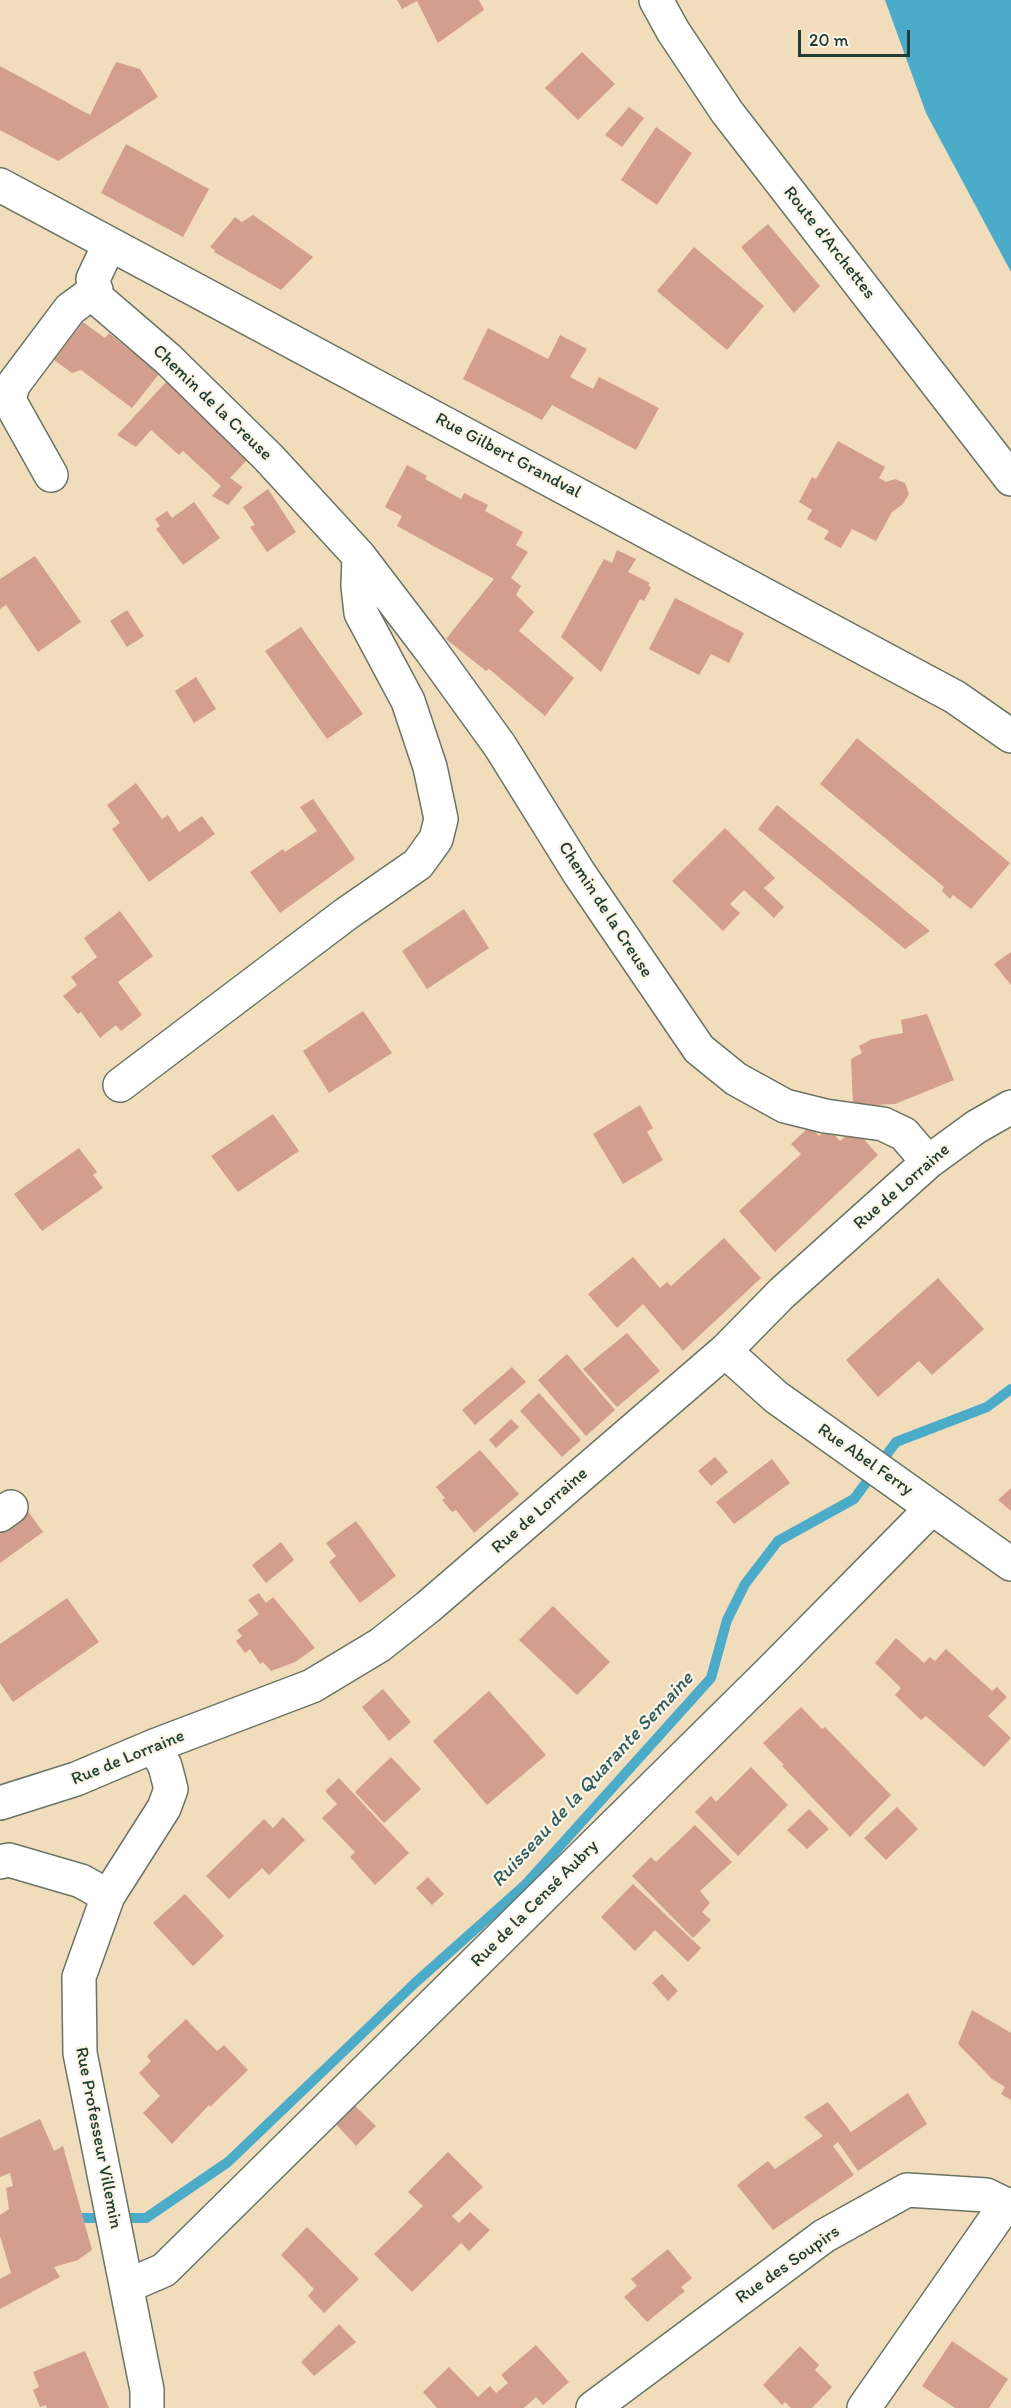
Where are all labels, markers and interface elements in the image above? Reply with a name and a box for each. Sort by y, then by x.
scale bar [801,18,914,56]
text: 20 m [809,29,849,51]
street label: Route d'Archettes [778,182,880,304]
street label: Chemin de la Creuse [148,340,276,466]
street label: Rue Gilbert Grandval [431,408,585,504]
street label: Chemin de la Creuse [553,838,657,982]
street label: Rue de Lorraine [849,1139,955,1235]
street label: Rue Abel Ferry [813,1419,917,1501]
street label: Rue de Lorraine [487,1463,593,1559]
water label: Ruisseau de la Quarante Semaine [487,1667,699,1893]
street label: Rue de Lorraine [68,1725,188,1791]
street label: Rue de la Censé Aubry [467,1836,603,1972]
street label: Rue Professeur Villemin [70,2045,126,2231]
street label: Rue des Soupirs [732,2221,844,2309]

